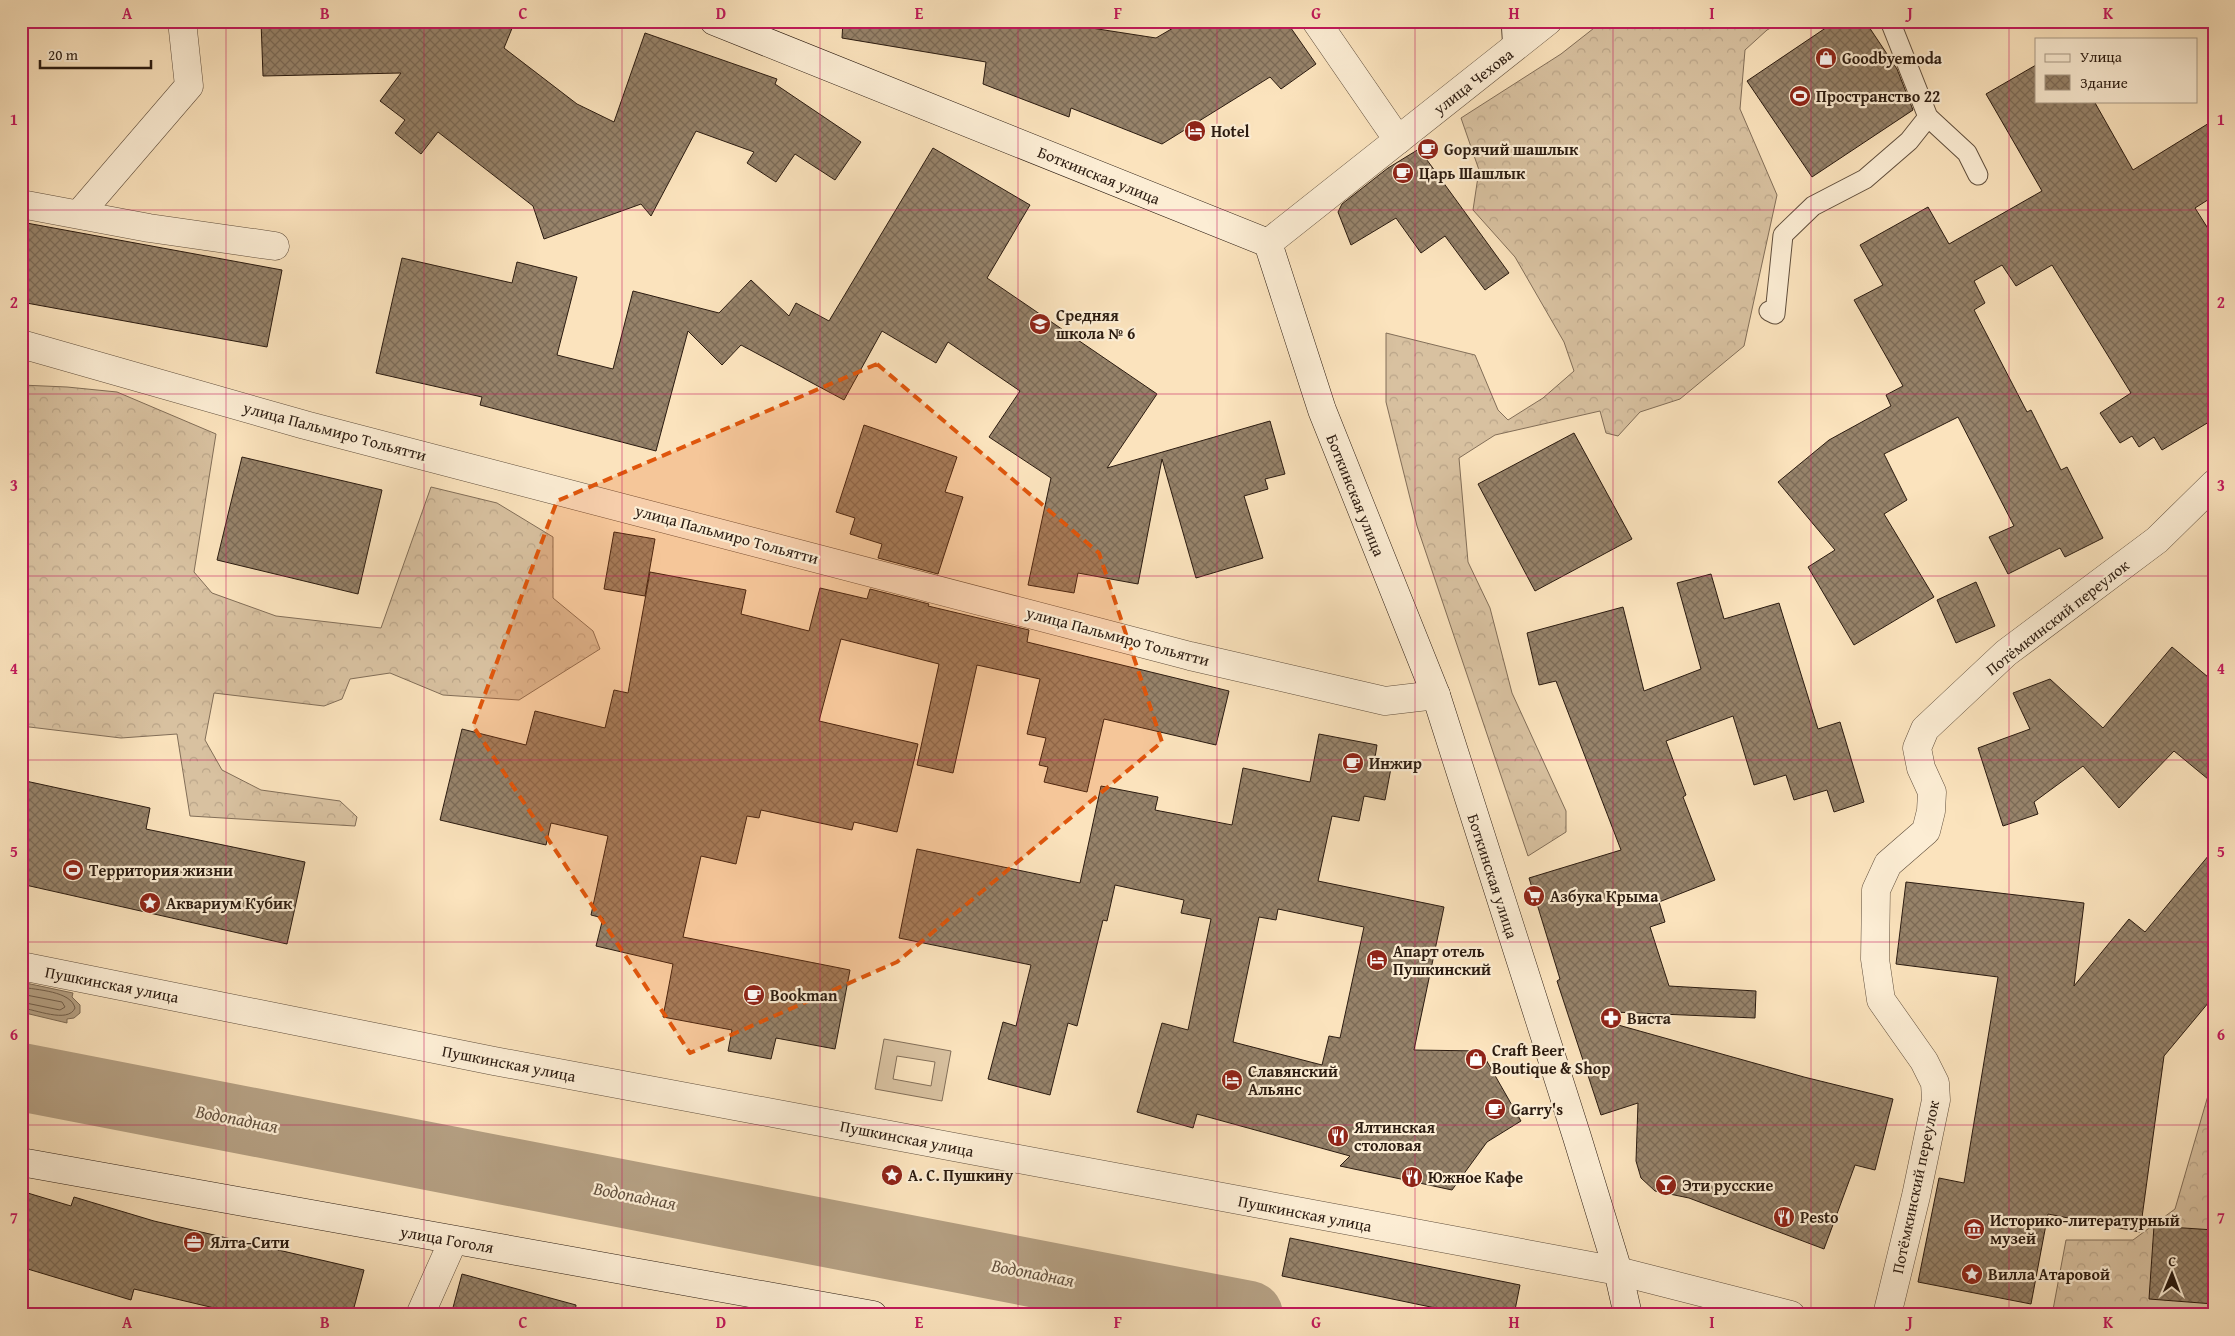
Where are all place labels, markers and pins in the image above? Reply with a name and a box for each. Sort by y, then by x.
shop icon: Goodbyemoda [1814,46,1838,70]
place label: Goodbyemoda [1842,46,1943,70]
sports icon: Пространство 22 [1788,84,1812,108]
place label: Пространство 22 [1816,84,1940,108]
hotel icon: Hotel [1183,119,1207,143]
place label: Hotel [1211,119,1250,143]
cafe icon: Goрячий шашлык [1416,137,1440,161]
place label: Goрячий шашлык [1444,137,1579,161]
cafe icon: Царь Шашлык [1391,161,1415,185]
place label: Царь Шашлык [1419,161,1526,185]
place label: Средняя школа № 6 [1056,303,1135,345]
school or university icon: Средняя школа № 6 [1028,312,1052,336]
cafe icon: Инжир [1341,751,1365,775]
place label: Инжир [1369,751,1422,775]
sports icon: Территория жизни [61,858,85,882]
place label: Территория жизни [89,858,233,882]
supermarket icon: Азбука Крыма [1522,884,1546,908]
place label: Азбука Крыма [1550,884,1659,908]
place icon: Аквариум Кубик [138,891,162,915]
place label: Аквариум Кубик [166,891,293,915]
place label: Апарт отель Пушкинский [1393,939,1491,981]
hotel icon: Апарт отель Пушкинский [1365,948,1389,972]
cafe icon: Bookman [742,983,766,1007]
place label: Bookman [770,983,838,1007]
pharmacy icon: Виста [1599,1006,1623,1030]
place label: Виста [1627,1006,1672,1030]
place label: Craft Beer Boutique & Shop [1492,1038,1610,1080]
shop icon: Craft Beer Boutique & Shop [1464,1047,1488,1071]
place label: Славянский Альянс [1248,1059,1338,1101]
hotel icon: Славянский Альянс [1220,1068,1244,1092]
cafe icon: Garry's [1483,1097,1507,1121]
place label: Garry's [1511,1097,1563,1121]
place label: Ялтинская столовая [1353,1115,1435,1157]
restaurant icon: Ялтинская столовая [1326,1124,1350,1148]
place icon: А. С. Пушкину [880,1163,904,1187]
place label: А. С. Пушкину [908,1163,1014,1187]
restaurant icon: Южное Кафе [1400,1165,1424,1189]
place label: Южное Кафе [1428,1165,1523,1189]
bar icon: Эти русские [1654,1173,1678,1197]
place label: Эти русские [1682,1173,1773,1197]
restaurant icon: Pesto [1772,1205,1796,1229]
place label: Pesto [1800,1205,1839,1229]
place label: Историко-литературный музей [1990,1208,2180,1250]
museum icon: Историко-литературный музей [1962,1217,1986,1241]
office icon: Ялта-Сити [182,1230,206,1254]
place label: Ялта-Сити [209,1230,290,1254]
place icon: Вилла Атаровой [1960,1262,1984,1286]
place label: Вилла Атаровой [1988,1262,2110,1286]

